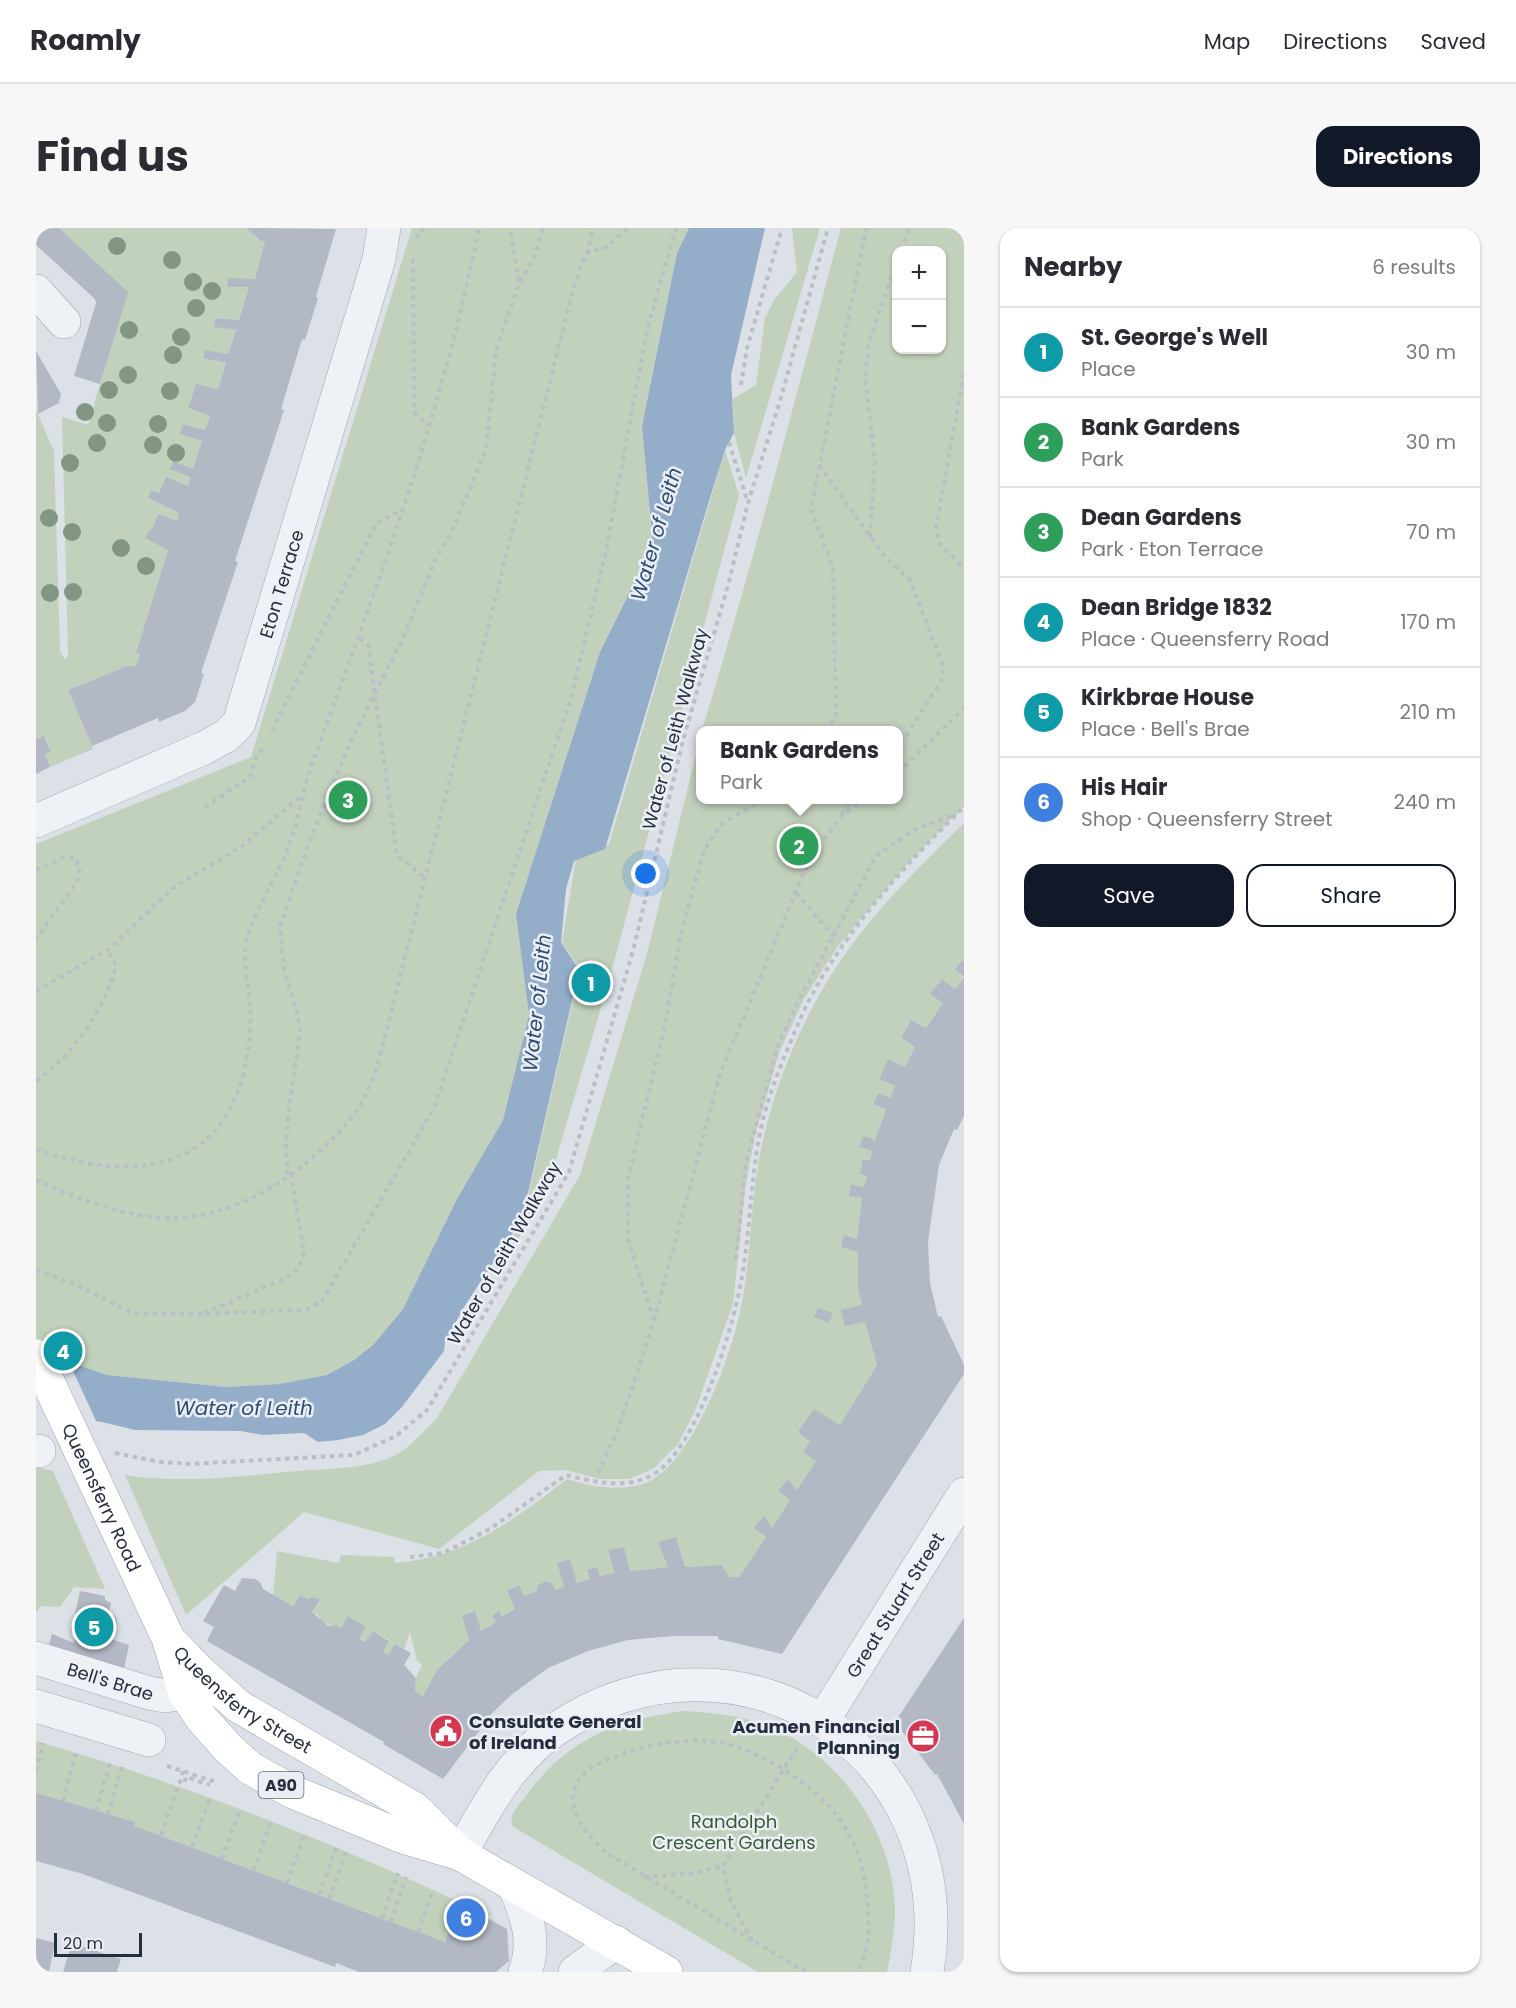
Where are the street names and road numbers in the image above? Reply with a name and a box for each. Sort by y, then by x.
street label: Eton Terrace [253,526,309,641]
street label: Water of Leith Walkway [636,625,714,833]
street label: Water of Leith Walkway [441,1157,567,1349]
street label: Queensferry Road [57,1419,148,1576]
street label: Great Stuart Street [840,1527,950,1683]
street label: Queensferry Street [168,1640,317,1759]
street label: Bell's Brae [64,1656,157,1706]
road number: A90 [258,1772,304,1798]

